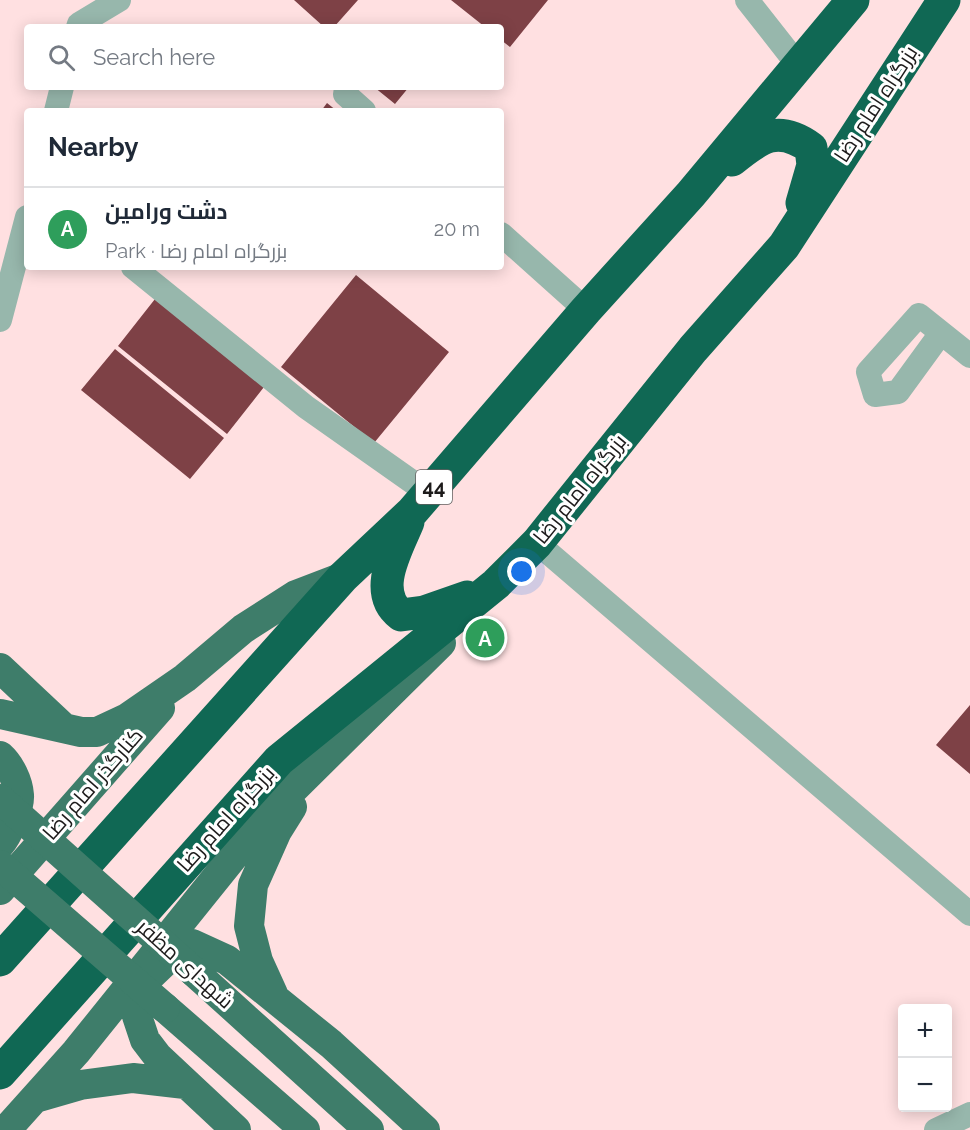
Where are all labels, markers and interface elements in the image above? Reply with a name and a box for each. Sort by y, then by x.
search box [24,24,504,90]
icon: search [45,41,78,74]
street label: بزرگراه امام رضا [829,41,924,168]
text: Search here [93,44,215,70]
text: Nearby [48,132,138,162]
text: دشت ورامین [105,198,227,224]
text: A [61,217,74,241]
text: 20 m [434,217,480,241]
text: Park · بزرگراه امام رضا [105,239,287,263]
street label: بزرگراه امام رضا [528,429,633,550]
road number: 44 [416,470,452,504]
your location [507,557,536,586]
pin: A [466,616,504,660]
street label: کنارگذر امام رضا [37,723,150,846]
street label: بزرگراه امام رضا [172,761,281,878]
street label: شهدای مظفر [131,913,239,1014]
map controls [898,1004,952,1112]
button: + [898,1004,952,1058]
button: − [898,1058,952,1112]

